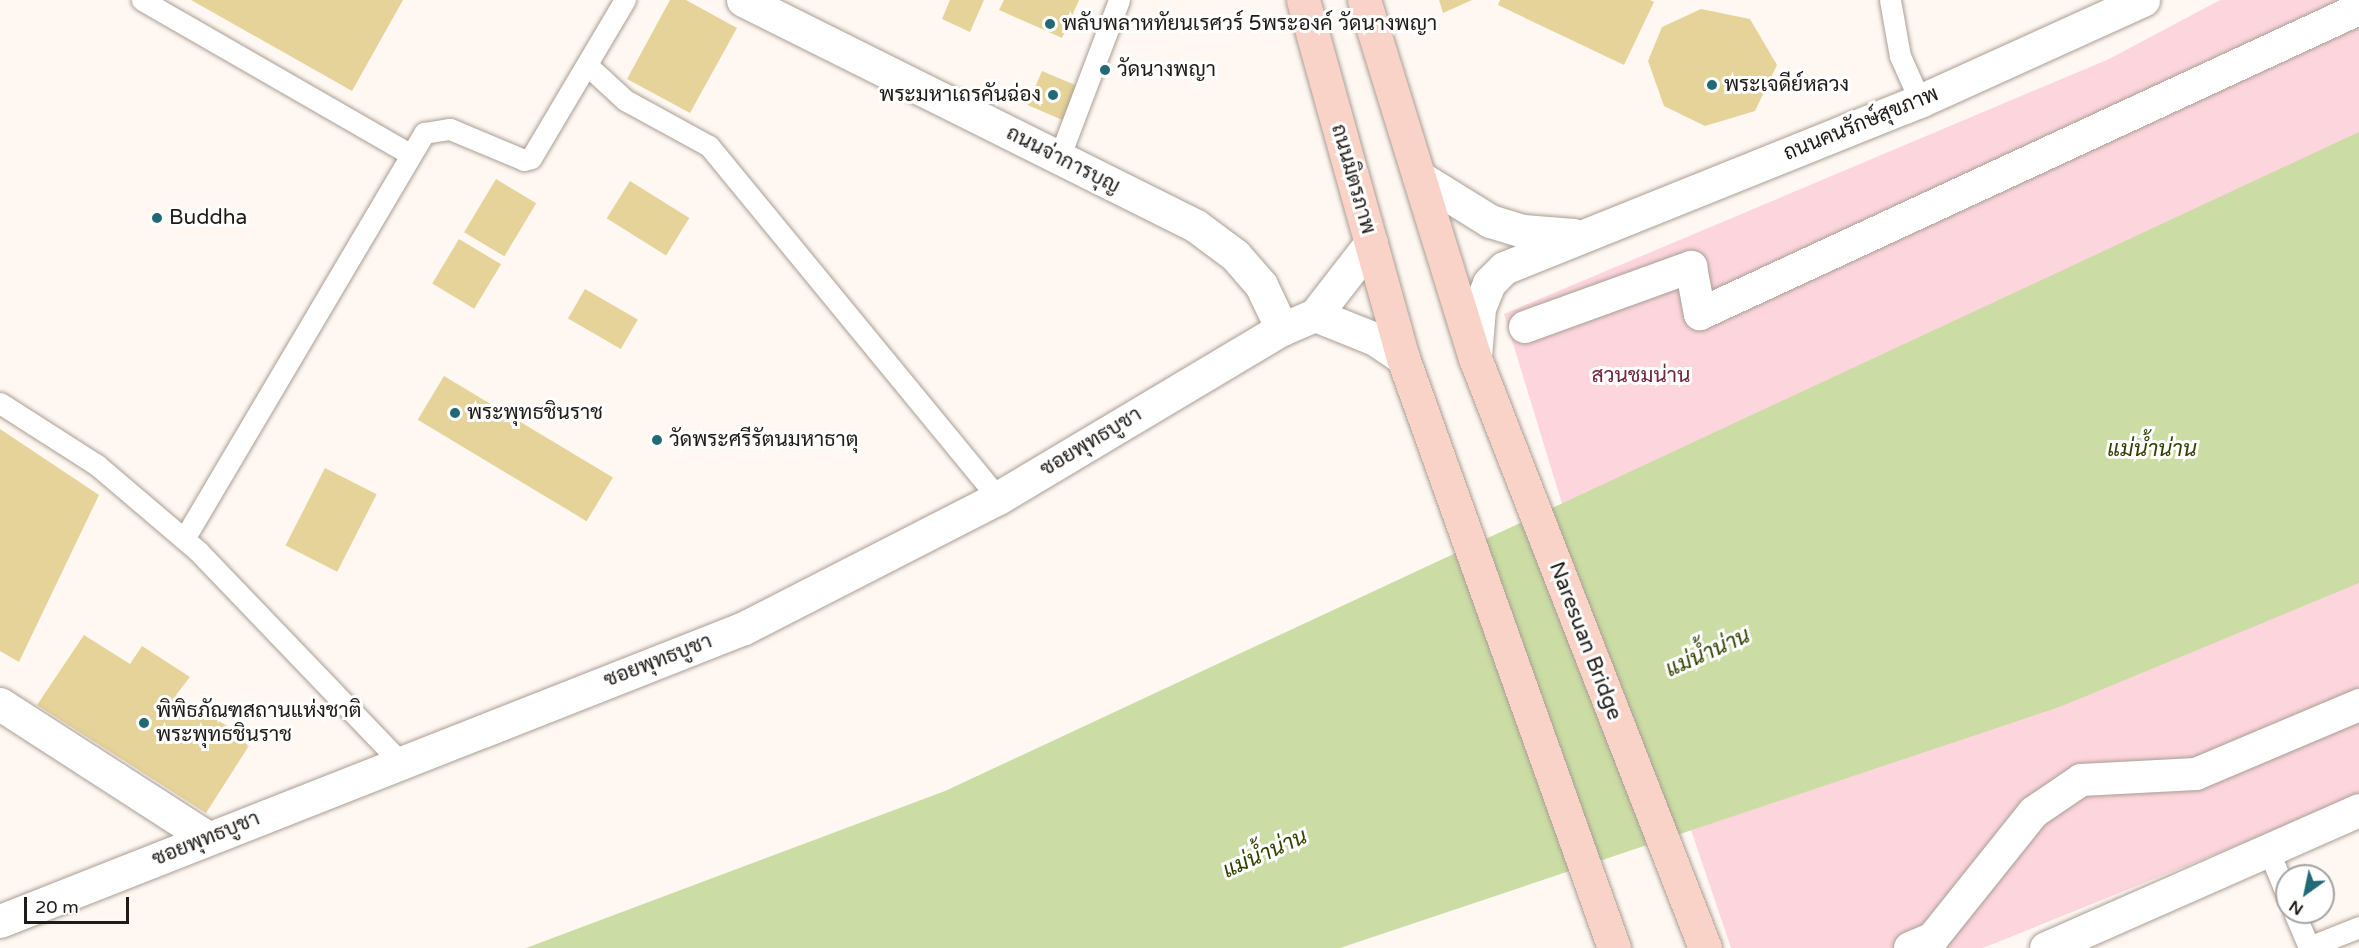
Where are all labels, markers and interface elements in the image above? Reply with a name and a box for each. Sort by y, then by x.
place label: พลับพลาหทัยนเรศวร์ 5พระองค์ วัดนางพญา [1062,11,1437,37]
marker: พลับพลาหทัยนเรศวร์ 5พระองค์ วัดนางพญา [1043,17,1057,31]
place label: วัดนางพญา [1117,57,1216,83]
marker: วัดนางพญา [1098,63,1112,77]
place label: พระเจดีย์หลวง [1724,72,1849,98]
marker: พระเจดีย์หลวง [1705,78,1719,92]
place label: พระมหาเถรคันฉ่อง [879,82,1041,108]
street label: ถนนคนรักษ์สุขภาพ [1780,82,1942,166]
marker: พระมหาเถรคันฉ่อง [1046,88,1060,102]
street label: ถนนจ่าการบุญ [1002,121,1124,199]
street label: ถนนมิตรภาพ [1325,121,1381,237]
place label: Buddha [169,205,247,231]
marker: Buddha [150,211,164,225]
park label: สวนชมน่าน [1592,363,1690,389]
place label: พระพุทธชินราช [467,400,603,426]
street label: ซอยพุทธบูชา [1036,402,1146,482]
marker: พระพุทธชินราช [448,406,462,420]
place label: วัดพระศรีรัตนมหาธาตุ [669,427,859,453]
marker: วัดพระศรีรัตนมหาธาตุ [650,433,664,447]
water label: แม่น้ำน่าน [2107,437,2197,463]
street label: Naresuan Bridge [1543,558,1627,724]
water label: แม่น้ำน่าน [1662,623,1754,683]
street label: ซอยพุทธบูชา [600,629,716,693]
place label: พิพิธภัณฑสถานแห่งชาติ พระพุทธชินราช [156,698,362,748]
marker: พิพิธภัณฑสถานแห่งชาติ พระพุทธชินราช [137,716,151,730]
street label: ซอยพุทธบูชา [148,806,264,872]
water label: แม่น้ำน่าน [1219,824,1311,884]
north arrow [2275,864,2335,924]
scale bar [27,885,132,923]
text: 20 m [35,896,79,918]
text: N [2285,896,2307,919]

